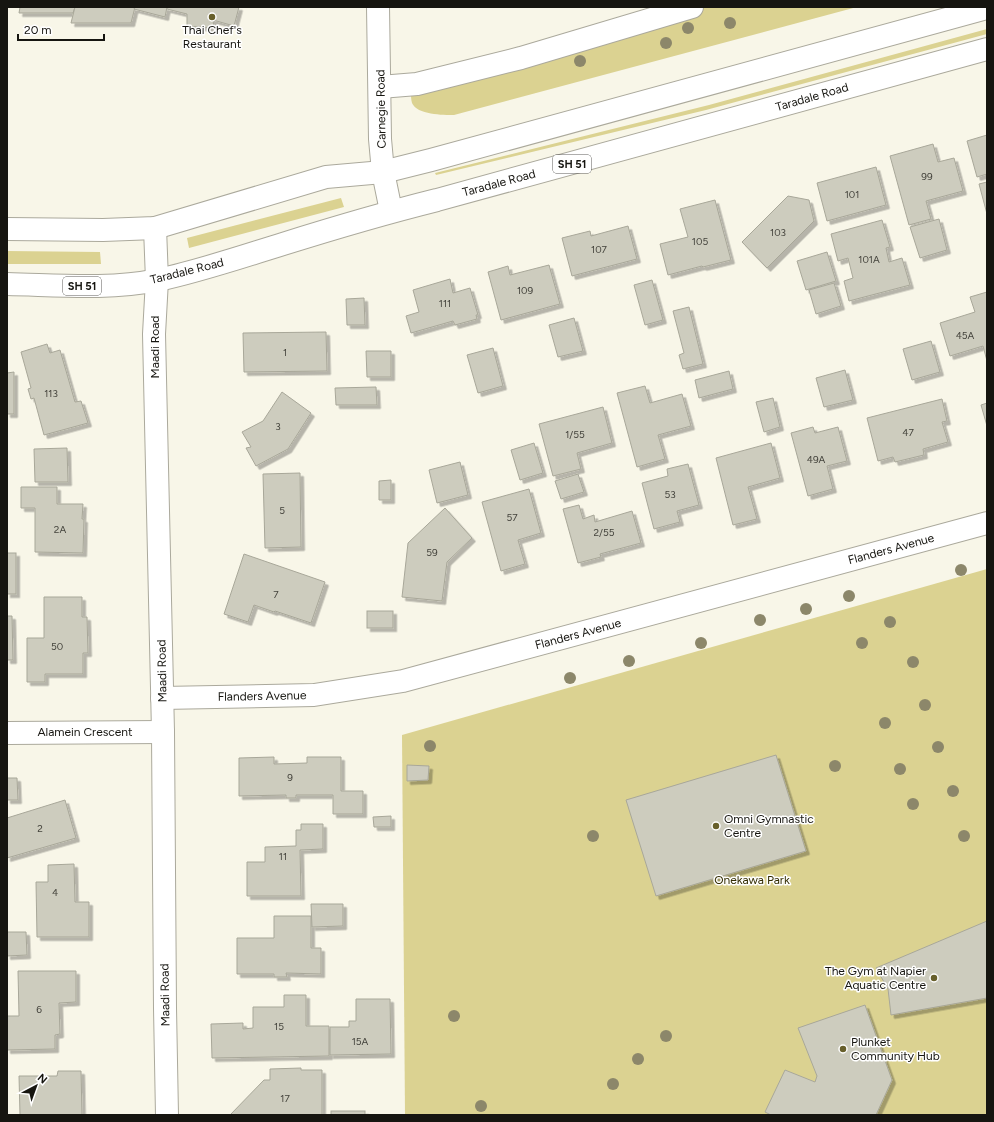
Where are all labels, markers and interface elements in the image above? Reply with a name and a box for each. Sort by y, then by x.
marker: Thai Chef's Restaurant [207,12,217,22]
scale bar [18,16,104,42]
text: 20 m [24,23,52,37]
place label: Thai Chef's Restaurant [182,23,242,51]
street label: Carnegie Road [373,69,389,149]
street label: Taradale Road [774,80,850,114]
road number: SH 51 [553,155,591,173]
street label: Taradale Road [461,167,537,199]
house number: 99 [921,170,933,183]
house number: 101 [845,188,859,201]
house number: 103 [770,226,786,239]
house number: 105 [692,235,708,248]
house number: 107 [591,243,608,256]
house number: 101A [858,253,880,266]
street label: Taradale Road [149,255,225,287]
road number: SH 51 [63,277,101,295]
house number: 109 [517,284,533,297]
house number: 111 [439,297,451,310]
street label: Maadi Road [148,316,162,378]
house number: 45A [956,329,975,342]
house number: 1 [283,346,287,359]
house number: 113 [44,387,58,400]
house number: 3 [275,420,281,433]
house number: 47 [902,426,914,439]
house number: 1/55 [565,428,585,441]
house number: 49A [807,453,826,466]
house number: 53 [664,488,676,501]
house number: 5 [279,504,285,517]
house number: 57 [506,511,518,524]
house number: 2A [54,523,66,536]
house number: 2/55 [594,526,615,539]
street label: Flanders Avenue [846,531,936,567]
house number: 59 [426,546,438,559]
house number: 7 [273,588,279,601]
street label: Flanders Avenue [533,616,623,652]
street label: Maadi Road [154,639,170,703]
house number: 50 [51,640,63,653]
street label: Flanders Avenue [218,688,307,704]
street label: Alamein Crescent [37,725,133,739]
house number: 9 [287,771,293,784]
place label: Omni Gymnastic Centre [724,812,814,840]
marker: Omni Gymnastic Centre [711,821,721,831]
house number: 2 [37,822,43,835]
house number: 11 [279,850,287,863]
park label: Onekawa Park [714,873,790,887]
house number: 4 [52,886,58,899]
street label: Maadi Road [157,963,173,1027]
place label: The Gym at Napier Aquatic Centre [825,964,926,992]
marker: The Gym at Napier Aquatic Centre [929,973,939,983]
house number: 6 [36,1003,42,1016]
house number: 15 [274,1020,284,1033]
house number: 15A [352,1035,369,1048]
place label: Plunket Community Hub [851,1035,940,1063]
marker: Plunket Community Hub [838,1044,848,1054]
north arrow [16,1066,56,1106]
text: N [35,1071,50,1087]
house number: 17 [280,1092,290,1105]

